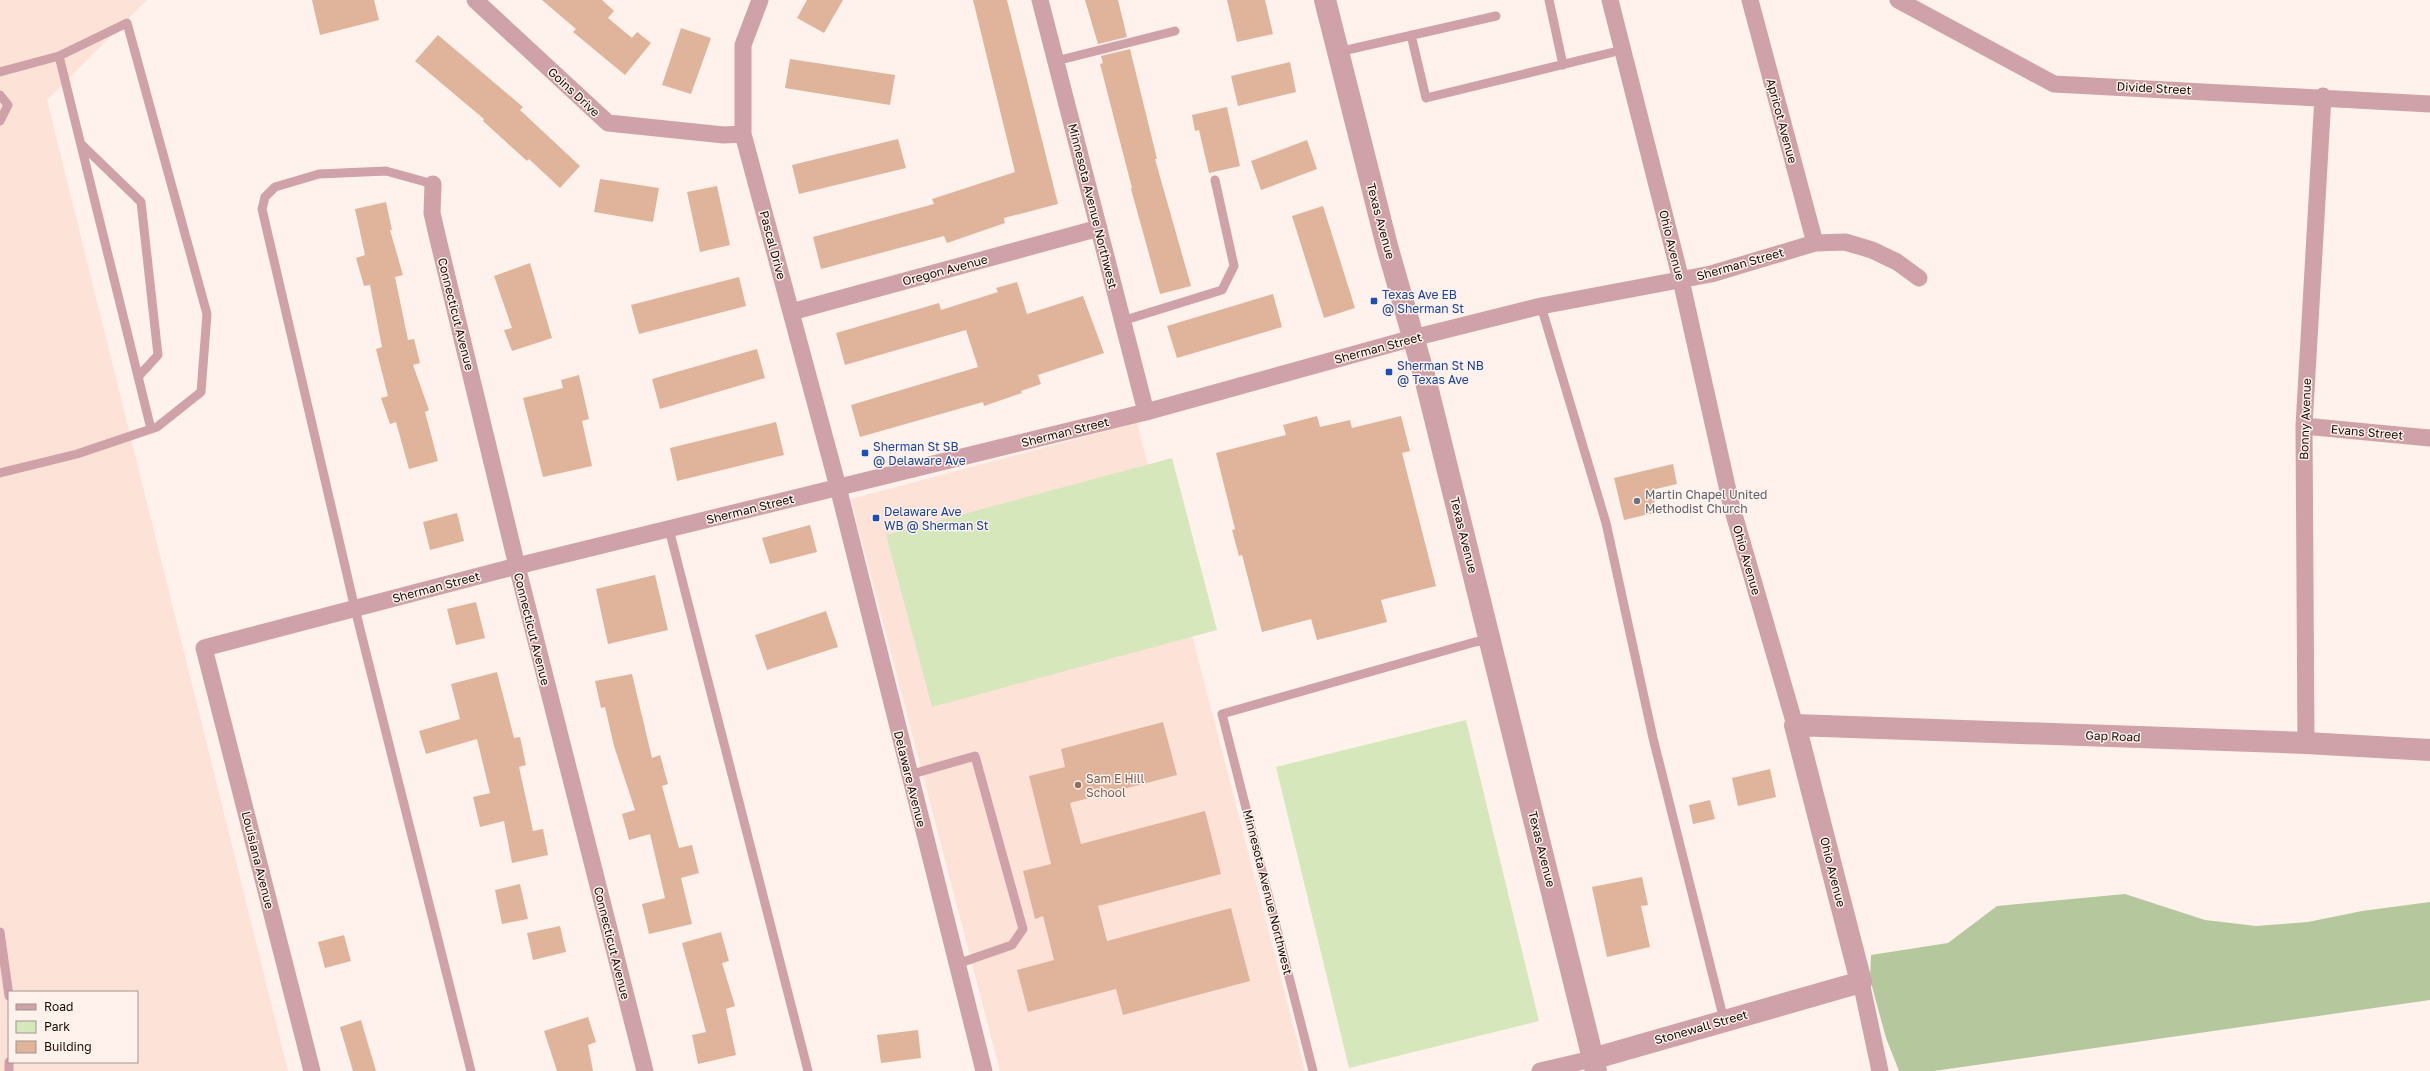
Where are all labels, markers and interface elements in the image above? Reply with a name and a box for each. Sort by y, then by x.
street label: Goins Drive [545,64,603,120]
street label: Apricot Avenue [1763,77,1801,165]
street label: Divide Street [2116,79,2192,97]
street label: Minnesota Avenue Northwest [1065,122,1121,290]
street label: Texas Avenue [1364,181,1398,261]
street label: Ohio Avenue [1656,208,1688,282]
street label: Pascal Drive [757,209,789,281]
street label: Sherman Street [1695,244,1786,284]
street label: Oregon Avenue [901,251,989,289]
street label: Connecticut Avenue [435,256,477,372]
place label: Texas Ave EB @ Sherman St [1382,287,1464,316]
marker: Texas Ave EB @ Sherman St [1369,296,1379,306]
street label: Sherman Street [1333,329,1424,367]
place label: Sherman St NB @ Texas Ave [1397,358,1484,387]
marker: Sherman St NB @ Texas Ave [1384,367,1394,377]
street label: Bonny Avenue [2296,378,2314,460]
street label: Sherman Street [1020,414,1111,450]
street label: Evans Street [2330,421,2404,443]
place label: Sherman St SB @ Delaware Ave [873,439,966,468]
marker: Sherman St SB @ Delaware Ave [860,448,870,458]
place label: Martin Chapel United Methodist Church [1645,487,1767,516]
street label: Sherman Street [705,491,796,527]
street label: Texas Avenue [1447,495,1481,575]
marker: Martin Chapel United Methodist Church [1632,496,1642,506]
place label: Delaware Ave WB @ Sherman St [884,504,989,533]
marker: Delaware Ave WB @ Sherman St [871,513,881,523]
street label: Ohio Avenue [1730,523,1764,597]
street label: Sherman Street [391,568,482,606]
street label: Connecticut Avenue [511,571,553,687]
street label: Gap Road [2085,728,2141,744]
street label: Delaware Avenue [891,729,929,829]
place label: Sam E Hill School [1086,771,1145,800]
marker: Sam E Hill School [1073,780,1083,790]
street label: Minnesota Avenue Northwest [1240,808,1296,976]
street label: Texas Avenue [1525,809,1559,889]
street label: Louisiana Avenue [239,810,277,910]
street label: Ohio Avenue [1817,835,1849,909]
street label: Connecticut Avenue [591,885,633,1001]
legend [8,991,138,1063]
text: Road [44,999,73,1014]
street label: Stonewall Street [1653,1006,1749,1047]
text: Park [44,1019,70,1034]
text: Building [44,1039,92,1054]

